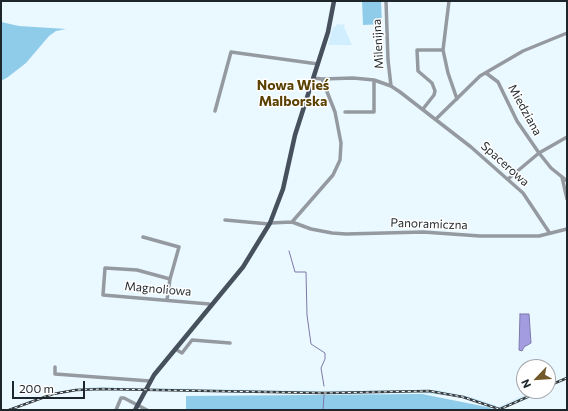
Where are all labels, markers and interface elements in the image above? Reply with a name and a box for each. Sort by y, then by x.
street label: Milenijna [369,19,387,69]
district label: Nowa Wieś Malborska [257,77,329,110]
street label: Miedziana [505,82,545,138]
street label: Spacerowa [478,139,532,189]
street label: Panoramiczna [390,215,468,233]
street label: Magnoliowa [124,279,192,299]
north arrow [516,359,556,399]
scale bar [14,373,87,399]
text: N [518,377,533,390]
text: 200 m [19,381,54,395]

